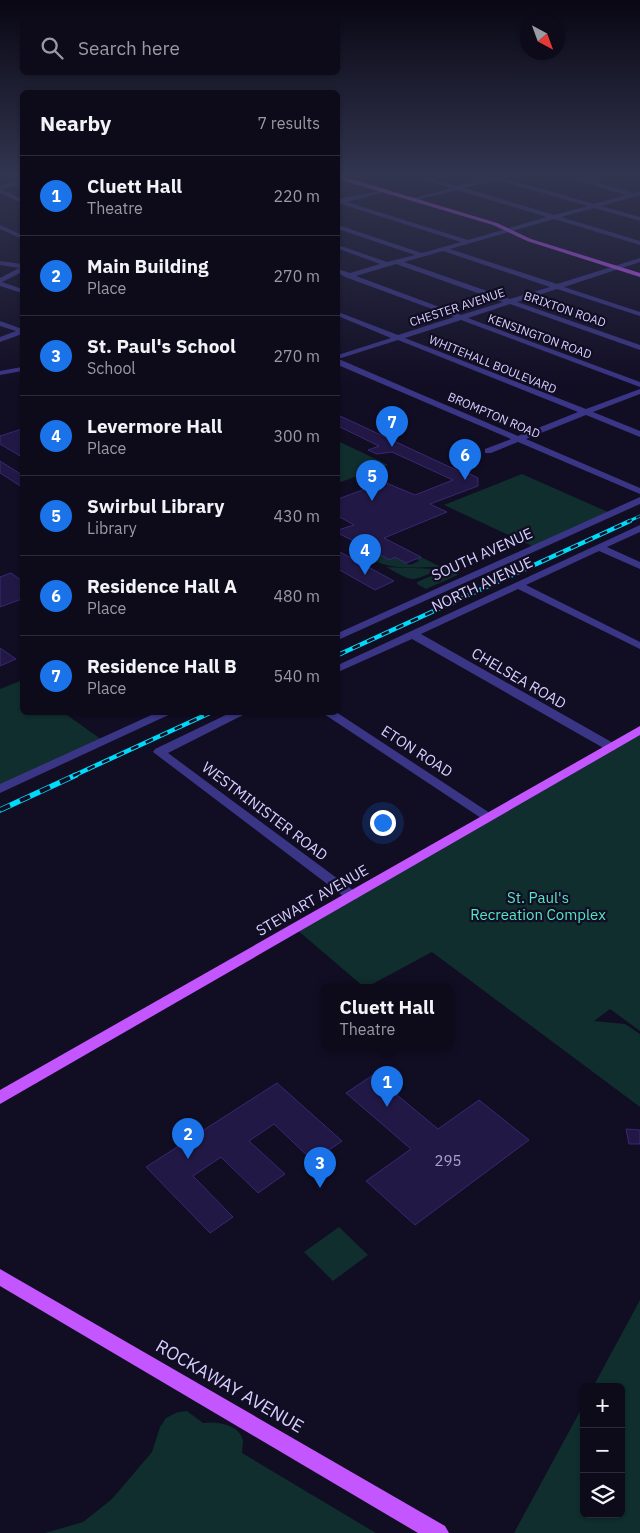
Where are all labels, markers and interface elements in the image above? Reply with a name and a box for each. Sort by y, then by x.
north arrow [520,15,565,60]
search box [20,20,340,75]
icon: search [38,34,66,62]
text: Search here [78,36,180,60]
text: Nearby [40,109,111,137]
text: 7 results [257,113,320,133]
text: Cluett Hall [87,174,182,198]
text: 1 [51,186,61,206]
text: 220 m [273,186,320,206]
text: Theatre [87,198,143,218]
text: Main Building [87,254,209,278]
text: 2 [51,266,61,286]
text: 270 m [273,266,320,286]
text: Place [87,278,126,298]
street label: CHESTER AVENUE [407,285,507,329]
street label: BRIXTON ROAD [522,288,608,330]
street label: KENSINGTON ROAD [486,310,594,362]
street label: WHITEHALL BOULEVARD [427,331,559,397]
text: St. Paul's School [87,334,236,358]
text: 3 [51,346,61,366]
text: 270 m [273,346,320,366]
text: School [87,358,136,378]
street label: BROMPTON ROAD [446,389,542,441]
pin: 7 [376,406,408,447]
text: Levermore Hall [87,414,222,438]
text: 4 [51,426,61,446]
text: 300 m [273,426,320,446]
text: Place [87,438,126,458]
pin: 6 [449,439,481,480]
pin: 5 [356,460,388,501]
text: Swirbul Library [87,494,224,518]
text: 5 [51,506,61,526]
text: 430 m [273,506,320,526]
text: Library [87,518,137,538]
street label: SOUTH AVENUE [429,523,535,585]
pin: 4 [349,534,381,575]
street label: NORTH AVENUE [428,552,536,616]
text: Residence Hall A [87,574,237,598]
text: 6 [51,586,61,606]
text: 480 m [273,586,320,606]
text: Place [87,598,126,618]
street label: CHELSEA ROAD [468,643,570,713]
text: Residence Hall B [87,654,237,678]
text: 7 [51,666,61,686]
text: 540 m [273,666,320,686]
text: Place [87,678,126,698]
street label: ETON ROAD [378,721,456,781]
street label: WESTMINISTER ROAD [198,758,332,864]
your location [370,810,396,836]
street label: STEWART AVENUE [252,860,372,940]
park label: St. Paul's Recreation Complex [470,888,606,924]
popup [322,984,452,1049]
text: Cluett Hall [339,995,435,1019]
text: Theatre [339,1019,395,1039]
pin: 1 [371,1066,403,1107]
pin: 2 [172,1118,204,1159]
pin: 3 [304,1147,336,1188]
house number: 295 [434,1151,462,1170]
street label: ROCKAWAY AVENUE [152,1334,308,1438]
map controls [580,1383,625,1518]
button: + [580,1383,625,1428]
button: − [580,1428,625,1473]
button: layers [580,1473,625,1518]

